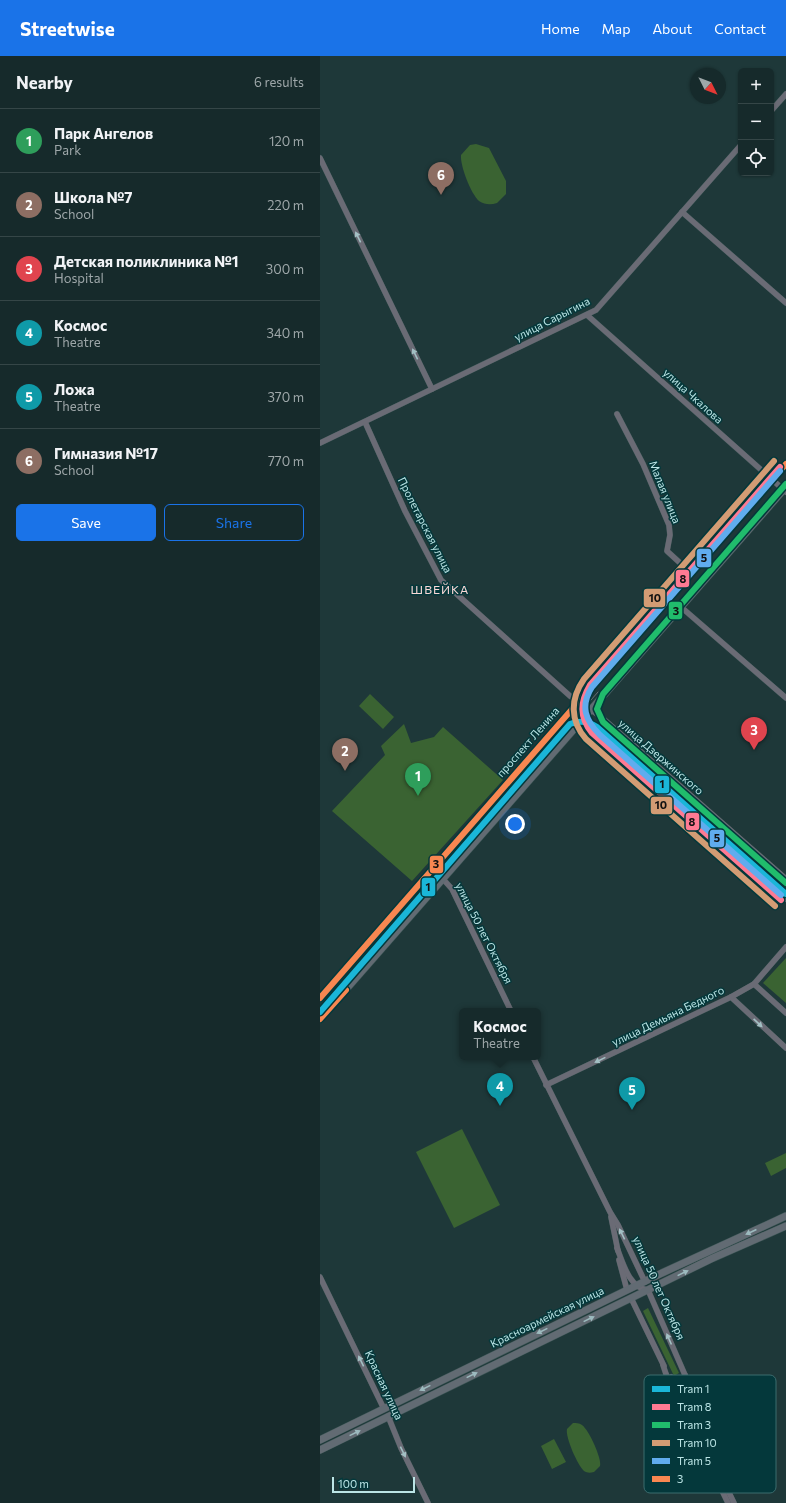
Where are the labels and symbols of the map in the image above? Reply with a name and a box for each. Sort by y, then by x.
north arrow [690,68,726,104]
pin: 6 [428,162,454,195]
one-way arrow [355,231,361,243]
street label: улица Сарыгина [512,294,592,343]
one-way arrow [412,348,418,360]
street label: улица Чкалова [661,365,726,426]
street label: Малая улица [647,459,684,525]
street label: Пролетарская улица [396,475,455,575]
line badge: 5 [696,548,712,568]
text: 5 [701,551,707,564]
line badge: 8 [675,569,690,588]
text: 8 [680,572,687,585]
district label: ШВЕЙКА [411,582,469,596]
line badge: 10 [643,588,666,608]
text: 10 [649,591,661,604]
line badge: 3 [668,601,683,620]
text: 3 [673,604,679,617]
street label: проспект Ленина [494,704,562,779]
street label: улица Дзержинского [616,716,707,797]
pin: 3 [741,717,767,750]
pin: 2 [332,738,358,771]
pin: 1 [405,763,431,796]
line badge: 1 [654,775,670,794]
text: 1 [660,777,665,790]
line badge: 10 [650,796,673,815]
text: 10 [655,798,667,811]
line badge: 8 [685,812,700,831]
your location [505,814,525,834]
text: 8 [689,815,696,828]
line badge: 5 [709,829,725,848]
text: 5 [714,831,720,844]
line badge: 3 [429,855,444,874]
text: 3 [433,857,439,870]
line badge: 1 [421,877,436,897]
text: 1 [426,880,431,893]
street label: улица 50 лет Октября [453,880,516,986]
street label: улица Демьяна Бедного [610,983,726,1048]
one-way arrow [753,1018,764,1027]
one-way arrow [594,1057,605,1063]
pin: 4 [487,1073,513,1106]
pin: 5 [619,1077,645,1110]
one-way arrow [619,1228,626,1239]
one-way arrow [745,1229,756,1235]
street label: улица 50 лет Октября [631,1234,688,1342]
one-way arrow [677,1270,688,1276]
street label: Красноармейская улица [488,1283,606,1350]
one-way arrow [583,1315,594,1322]
one-way arrow [536,1328,548,1335]
one-way arrow [666,1334,672,1345]
street label: Красная улица [363,1348,406,1421]
one-way arrow [358,1355,364,1367]
one-way arrow [466,1372,477,1378]
legend [644,1375,776,1493]
text: Tram 1 [677,1382,710,1395]
one-way arrow [419,1385,431,1392]
text: Tram 8 [677,1400,712,1413]
text: Tram 3 [677,1418,711,1431]
one-way arrow [349,1430,361,1436]
text: Tram 10 [677,1436,717,1449]
one-way arrow [400,1447,406,1458]
text: Tram 5 [677,1454,711,1467]
text: 3 [677,1472,683,1485]
scale bar [332,1475,415,1494]

